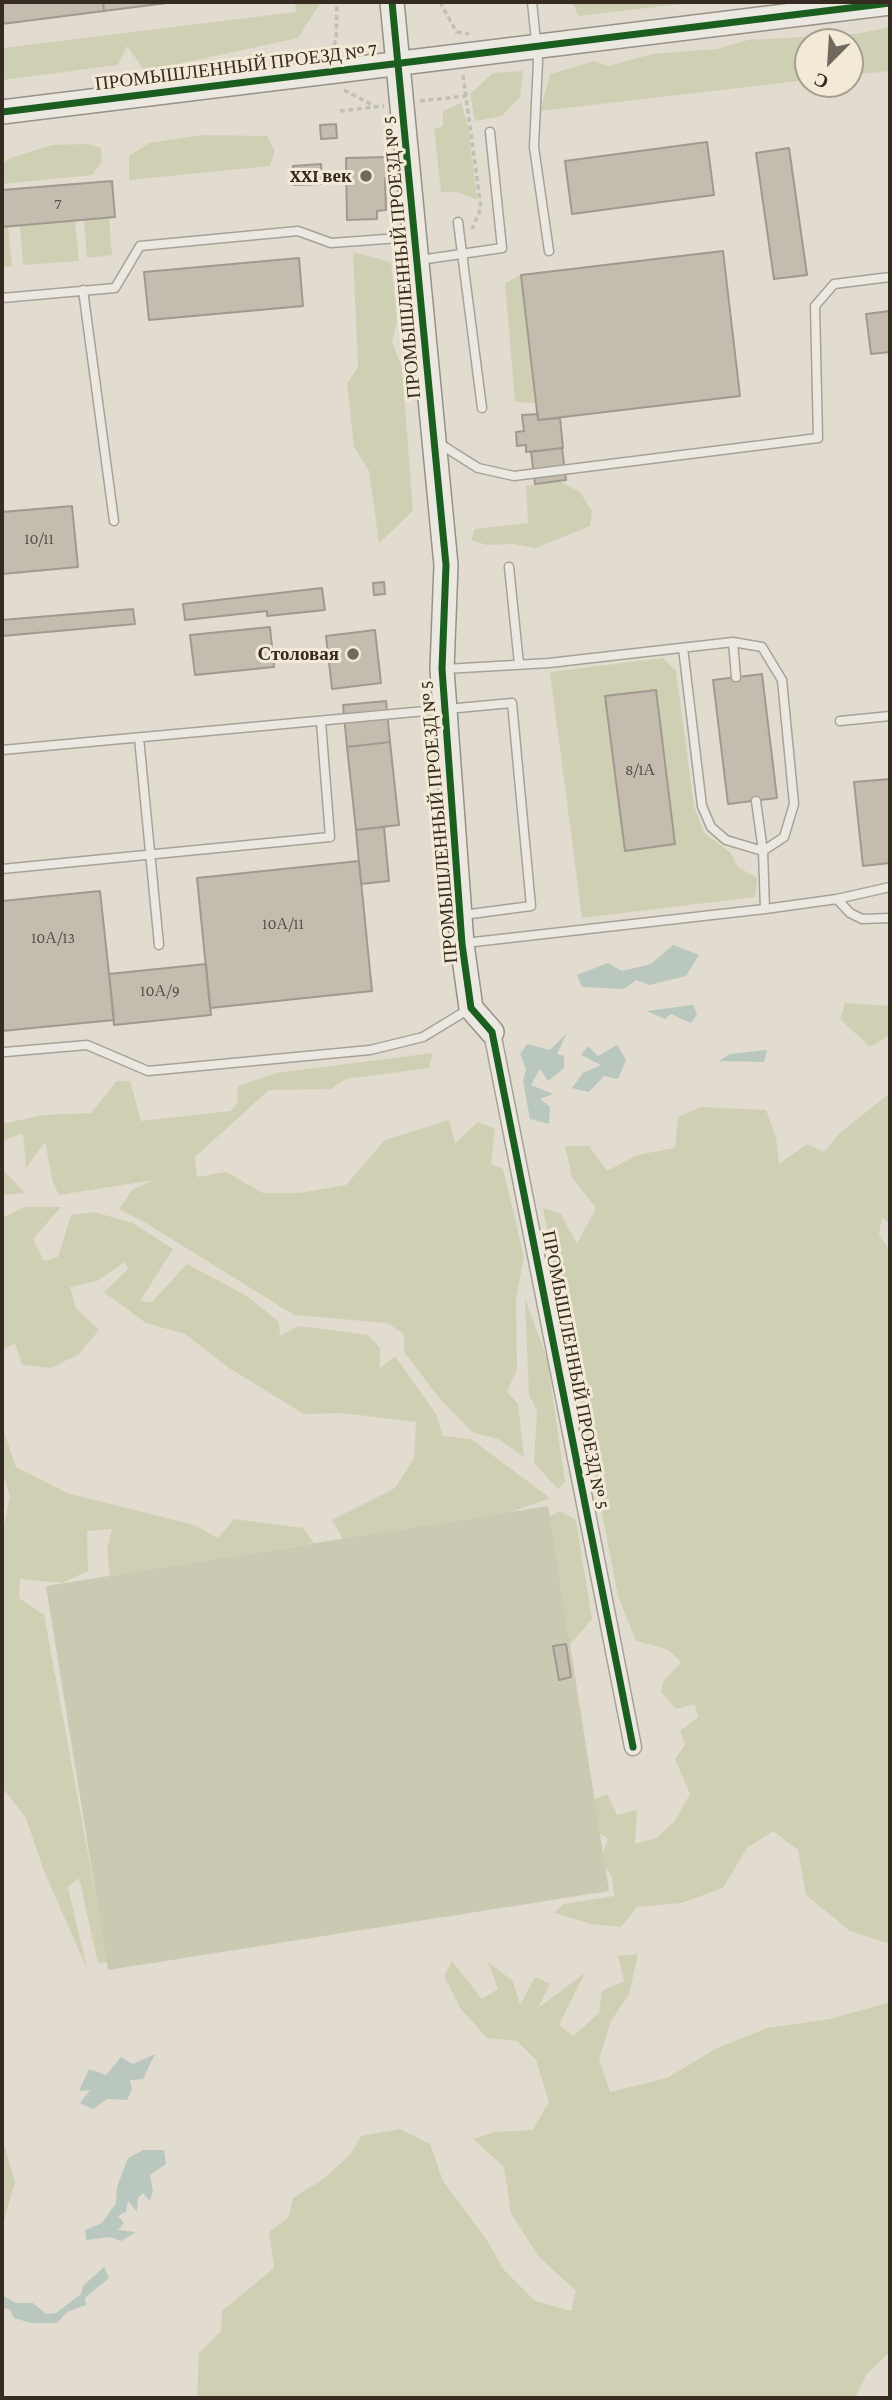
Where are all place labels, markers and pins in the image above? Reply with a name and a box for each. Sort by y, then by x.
place label: XXI век [290,165,352,187]
marker: XXI век [358,168,374,184]
place label: Столовая [257,643,339,665]
marker: Столовая [345,646,361,662]

